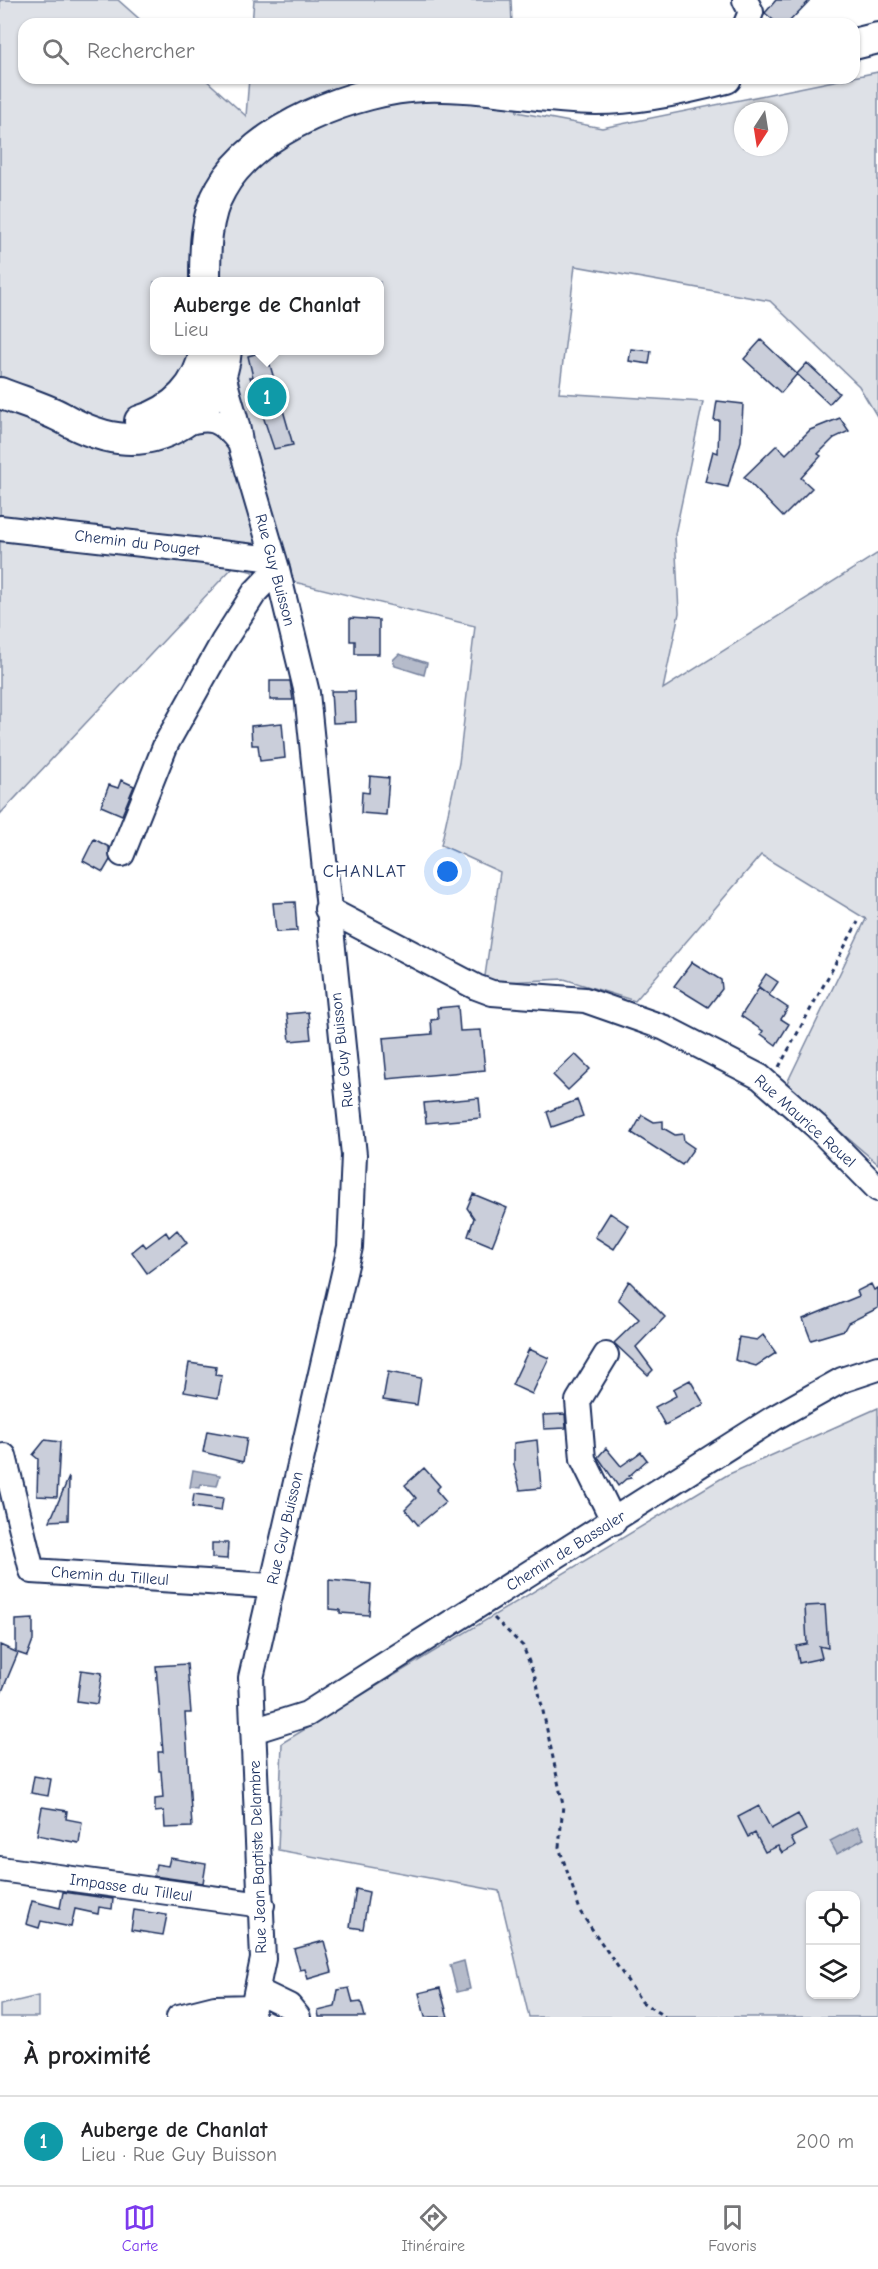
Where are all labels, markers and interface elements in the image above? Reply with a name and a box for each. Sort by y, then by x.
search box [18,18,860,84]
icon: search [39,35,72,68]
text: Rechercher [87,38,195,64]
north arrow [734,102,788,156]
popup [150,277,384,355]
text: Auberge de Chanlat [174,292,360,318]
text: Lieu [174,318,209,341]
pin: 1 [248,374,286,420]
street label: Rue Guy Buisson [251,512,299,628]
street label: Chemin du Pouget [74,526,201,560]
your location [433,857,462,886]
district label: CHANLAT [323,861,407,882]
street label: Rue Guy Buisson [327,992,357,1108]
street label: Rue Maurice Rouel [751,1071,859,1171]
street label: Rue Guy Buisson [263,1470,307,1586]
street label: Chemin de Bassaler [503,1507,629,1595]
street label: Chemin du Tilleul [50,1563,170,1589]
street label: Rue Jean Baptiste Delambre [246,1760,270,1954]
street label: Impasse du Tilleul [69,1870,193,1906]
map controls [806,1891,860,1999]
button: locate [806,1891,860,1945]
button: layers [806,1945,860,1999]
text: À proximité [24,2041,151,2071]
text: Auberge de Chanlat [81,2117,267,2143]
text: 1 [40,2130,47,2153]
text: 200 m [796,2130,854,2153]
text: Lieu · Rue Guy Buisson [81,2143,277,2166]
tab: Carte [122,2201,158,2255]
tab: Itinéraire [402,2201,465,2255]
tab: Favoris [708,2201,756,2255]

